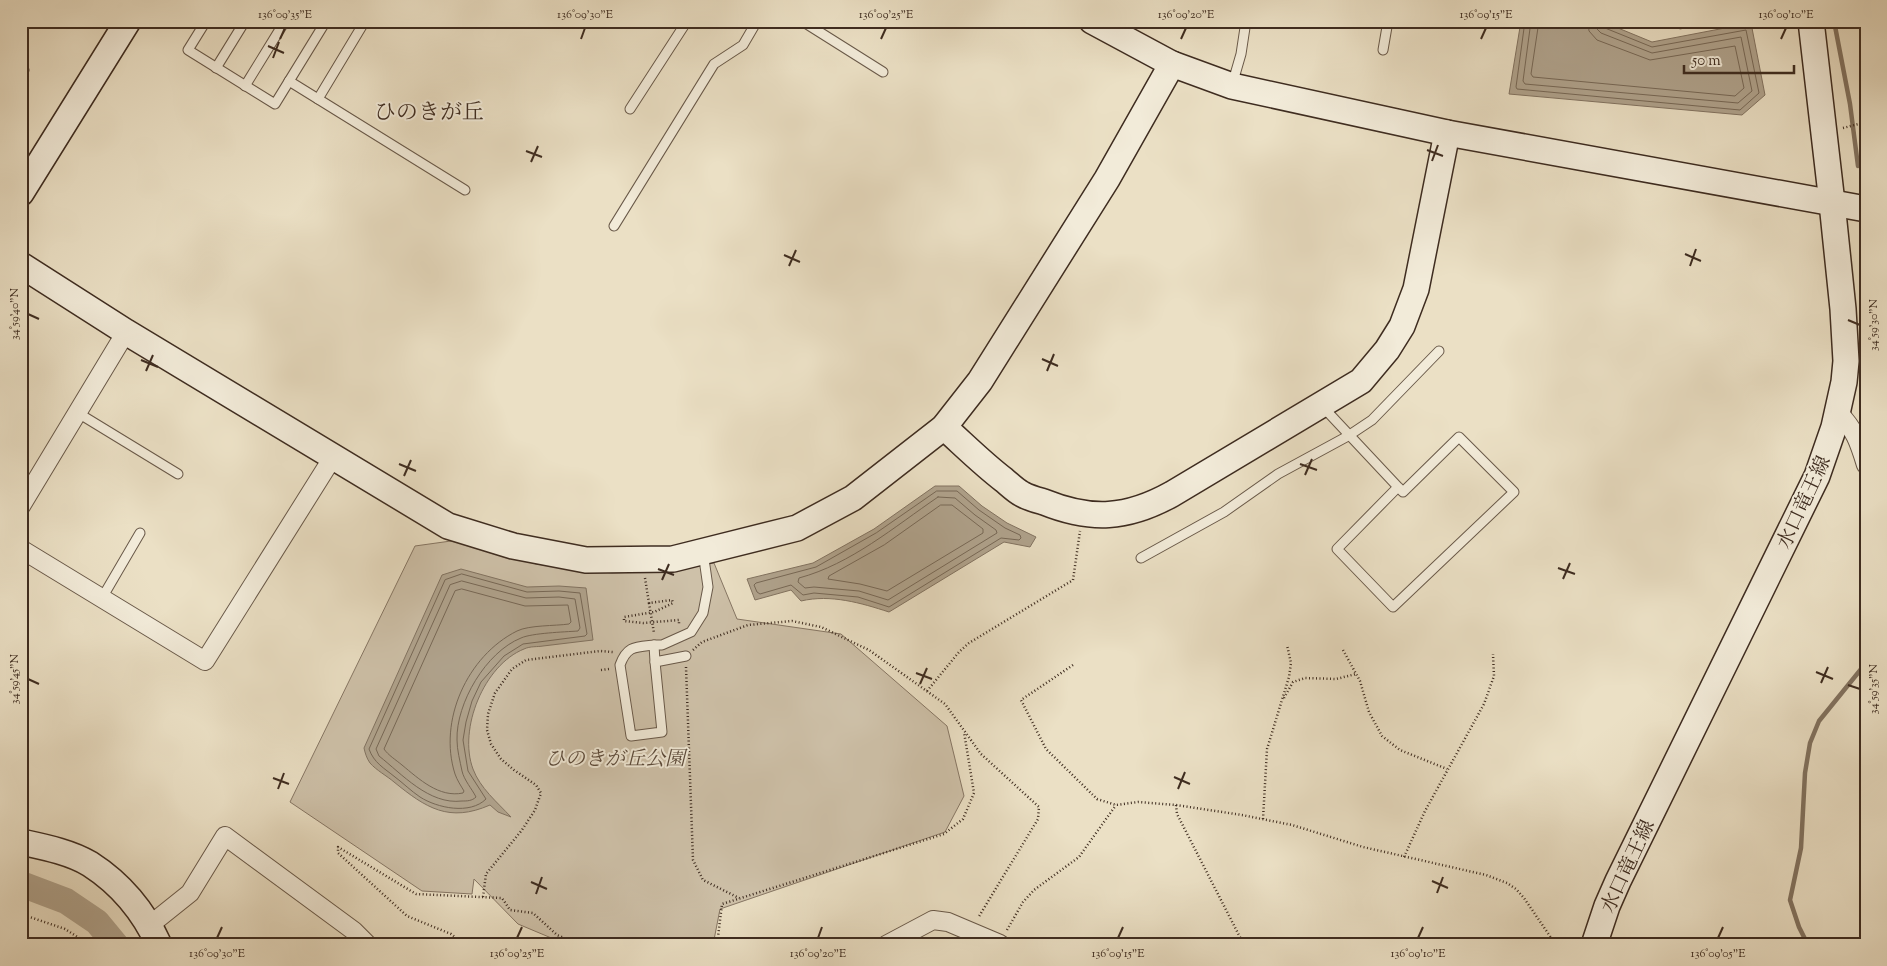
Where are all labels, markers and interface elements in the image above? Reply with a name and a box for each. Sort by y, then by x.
text: 136°09'35"E [258,6,313,24]
text: 136°09'30"E [557,6,614,24]
text: 136°09'25"E [859,6,914,24]
text: 136°09'20"E [1158,6,1215,24]
text: 136°09'15"E [1459,6,1513,24]
text: 136°09'10"E [1758,6,1814,24]
scale bar [1684,42,1794,74]
text: 50 m [1691,51,1721,72]
district label: ひのきが丘 [374,98,484,130]
text: 34°59'40"N [6,288,24,340]
text: 34°59'30"N [1865,299,1883,351]
street label: 水口竜王線 [1771,452,1840,554]
text: 34°59'45"N [6,653,24,704]
text: 34°59'35"N [1865,663,1883,714]
park label: ひのきが丘公園 [545,746,688,775]
street label: 水口竜王線 [1595,816,1664,918]
text: 136°09'30"E [189,945,246,963]
text: 136°09'25"E [490,945,545,963]
text: 136°09'20"E [790,945,847,963]
text: 136°09'15"E [1091,945,1145,963]
text: 136°09'10"E [1390,945,1446,963]
text: 136°09'05"E [1691,945,1746,963]

